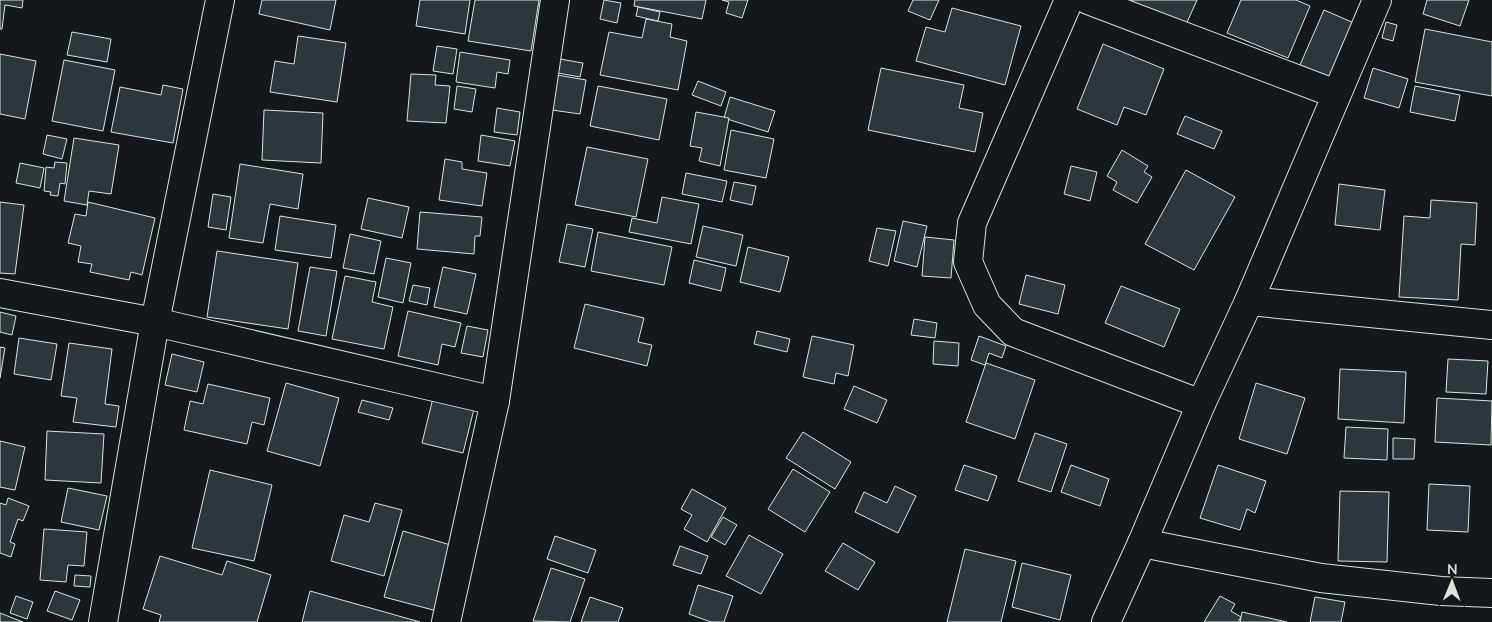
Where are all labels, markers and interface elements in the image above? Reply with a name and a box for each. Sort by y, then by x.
north arrow [1427,557,1477,607]
text: N [1447,560,1458,579]

